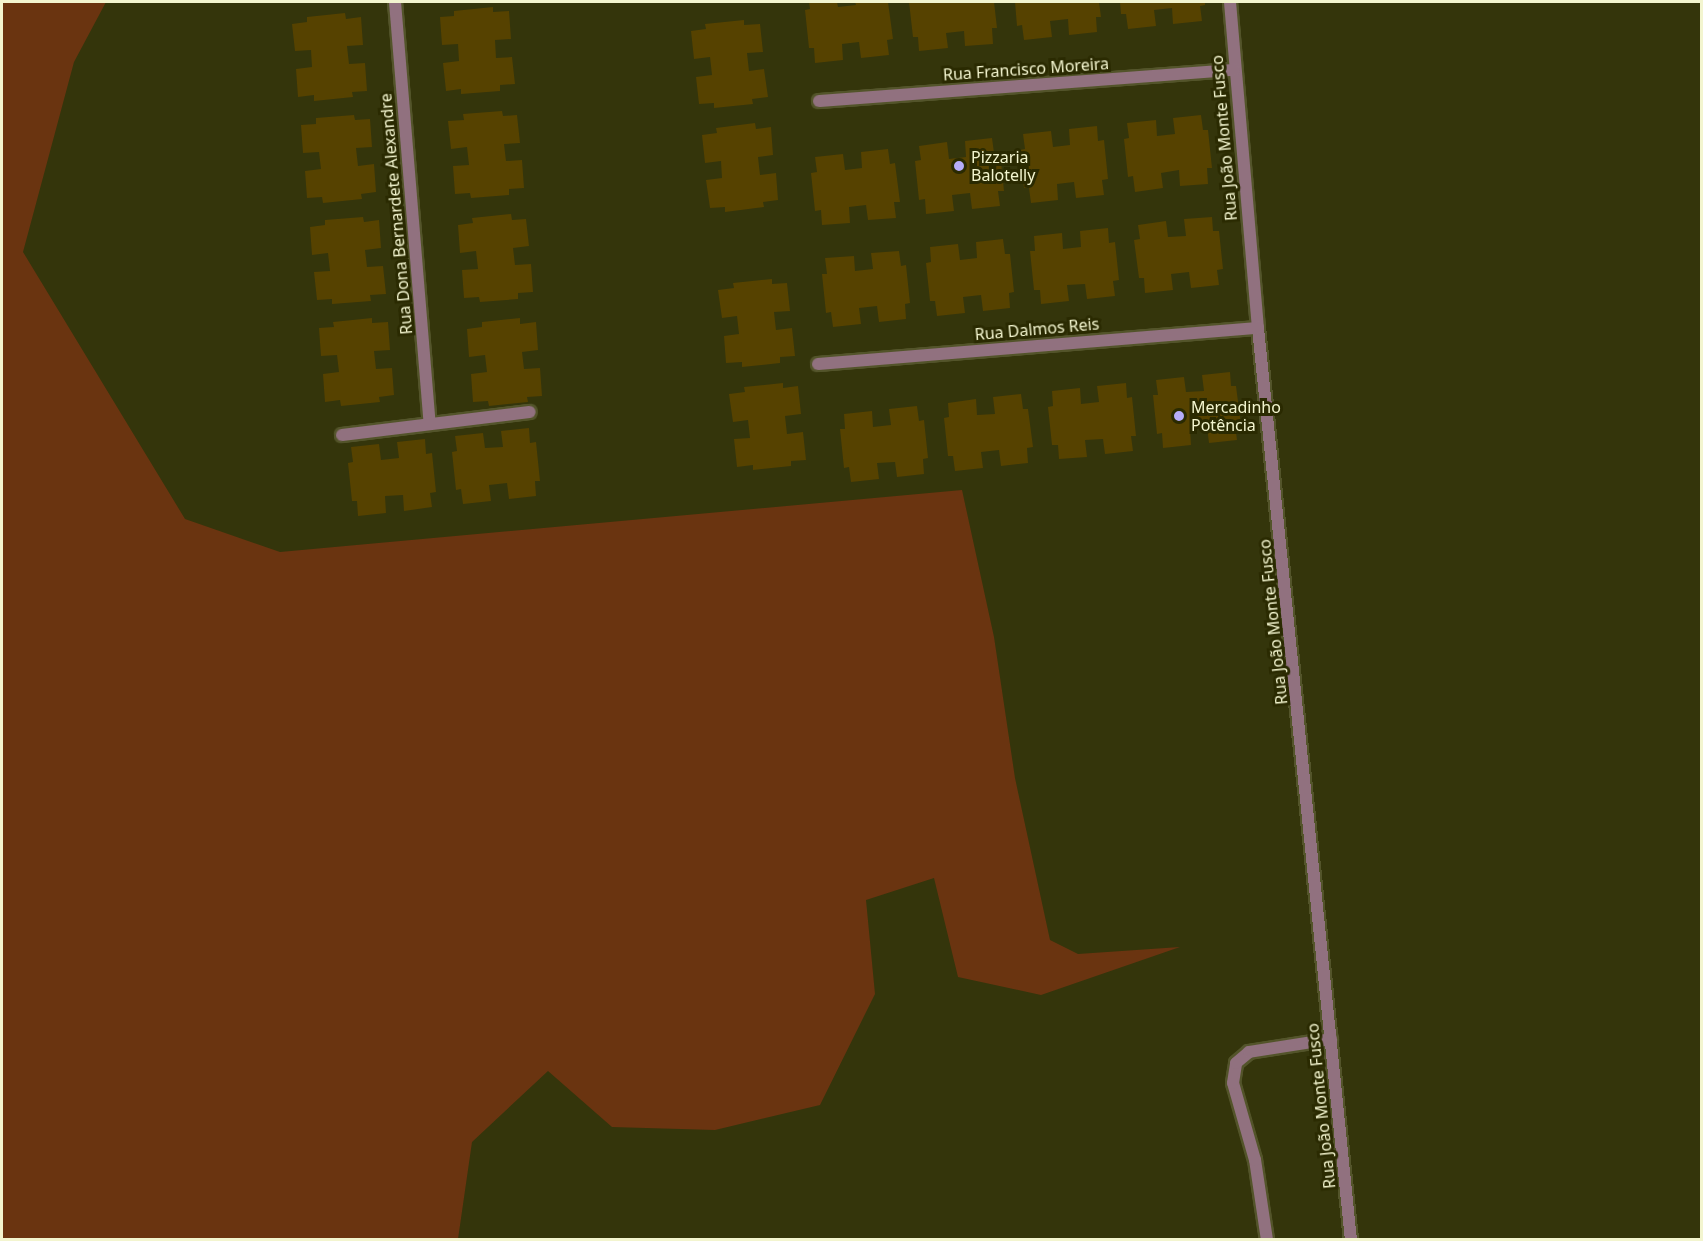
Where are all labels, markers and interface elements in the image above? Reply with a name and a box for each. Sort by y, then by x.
street label: Rua Francisco Moreira [942,54,1110,84]
street label: Rua João Monte Fusco [1207,54,1241,222]
street label: Rua Dona Bernardete Alexandre [376,93,416,335]
place label: Pizzaria Balotelly [971,147,1035,185]
marker: Pizzaria Balotelly [952,159,966,173]
street label: Rua Dalmos Reis [974,314,1100,344]
place label: Mercadinho Potência [1191,397,1281,435]
marker: Mercadinho Potência [1172,409,1186,423]
street label: Rua João Monte Fusco [1255,538,1291,706]
street label: Rua João Monte Fusco [1303,1022,1339,1190]

